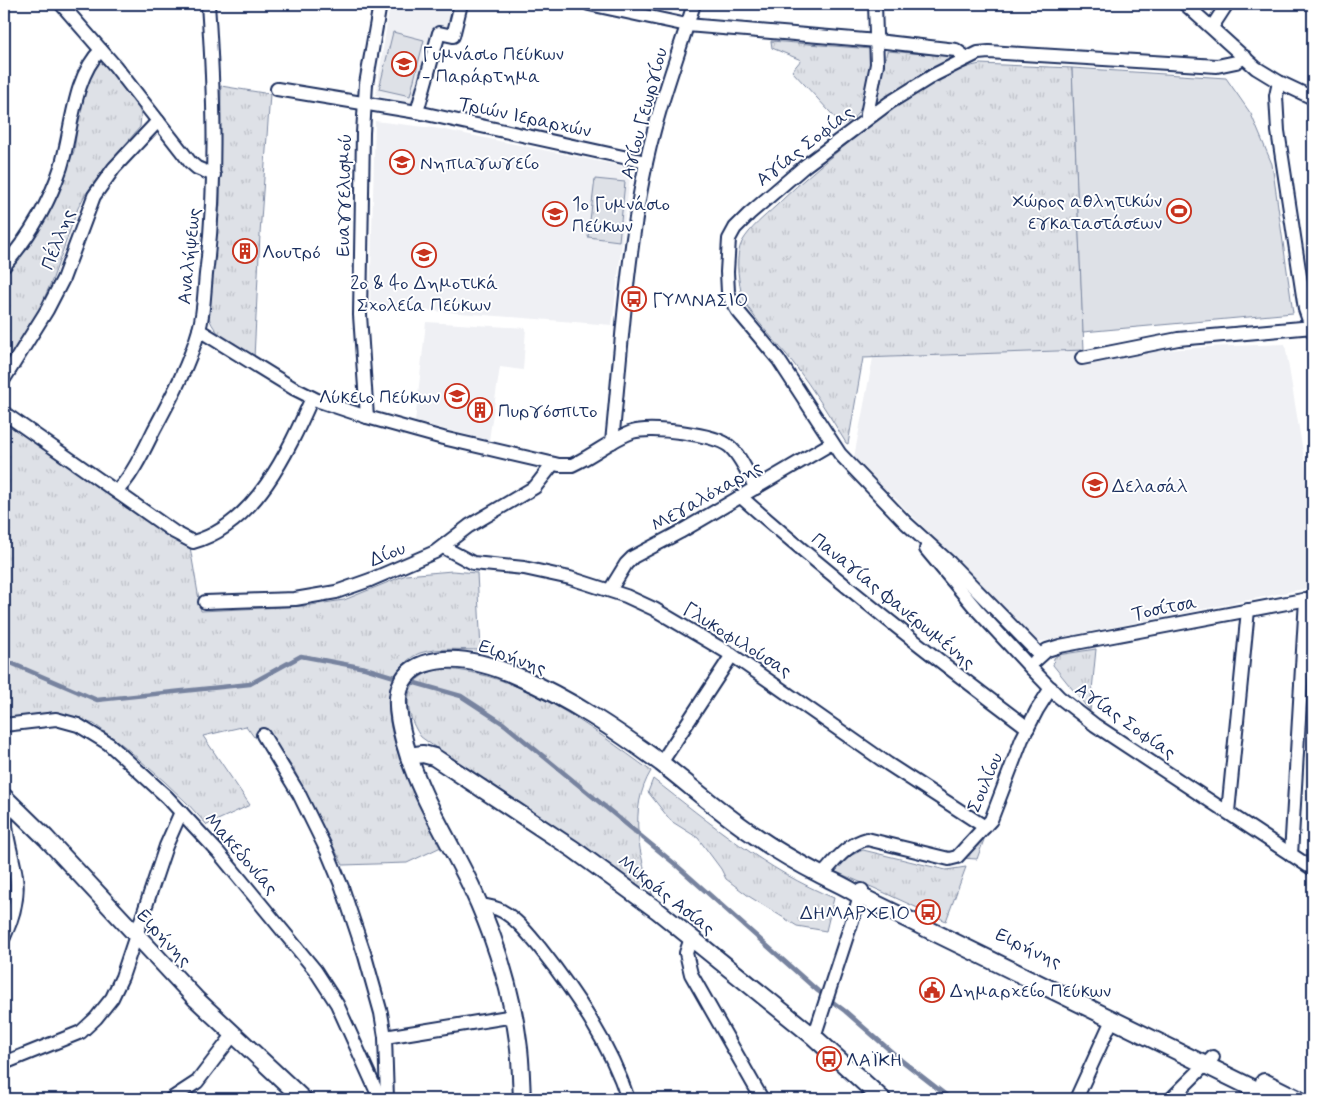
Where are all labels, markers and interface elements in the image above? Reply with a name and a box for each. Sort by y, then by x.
place label: Γυμνάσιο Πεύκων - Παράρτημα [422,42,564,89]
street label: Αγίου Γεωργίου [615,45,674,182]
school or university icon: Γυμνάσιο Πεύκων - Παράρτημα [391,51,417,77]
street label: Τριών Ιεραρχών [456,91,593,144]
street label: Αγίας Σοφίας [751,100,859,192]
street label: Ευαγγελισμού [331,133,358,257]
school or university icon: Νηπιαγωγείο [389,149,415,175]
place label: Νηπιαγωγείο [420,151,539,176]
place label: Χώρος αθλητικών εγκαταστάσεων [1012,189,1162,236]
place label: 1ο Γυμνάσιο Πεύκων [572,192,670,239]
sports icon: Χώρος αθλητικών εγκαταστάσεων [1166,198,1192,224]
school or university icon: 1ο Γυμνάσιο Πεύκων [542,201,568,227]
street label: Πέλλης [35,206,81,273]
street label: Αναλήψεως [172,207,207,306]
building icon: Λουτρό [232,238,258,264]
place label: Λουτρό [262,240,321,265]
school or university icon: 2ο & 4ο Δημοτικά Σχολεία Πεύκων [411,242,437,268]
place label: 2ο & 4ο Δημοτικά Σχολεία Πεύκων [350,271,498,318]
bus stop icon: ΓΥΜΝΑΣΙΟ [621,286,647,312]
place label: ΓΥΜΝΑΣΙΟ [652,288,748,313]
school or university icon: Λύκειο Πεύκων [444,383,470,409]
place label: Λύκειο Πεύκων [319,385,440,410]
building icon: Πυργόσπιτο [467,397,493,423]
place label: Πυργόσπιτο [498,399,597,424]
street label: Μεγαλόχαρης [647,454,767,538]
school or university icon: Δελασάλ [1082,472,1108,498]
place label: Δελασάλ [1112,474,1188,499]
street label: Παναγίας Φανερωμένης [806,527,980,675]
street label: Δίου [366,536,409,573]
street label: Τοσίτσα [1130,590,1199,627]
street label: Γλυκοφιλούσας [678,597,796,684]
street label: Ειρήνης [475,634,550,681]
street label: Αγίας Σοφίας [1070,677,1181,765]
street label: Σουλίου [962,749,1009,816]
street label: Μακεδονίας [198,808,284,900]
street label: Μικράς Ασίας [612,849,720,941]
bus stop icon: ΔΗΜΑΡΧΕΙΟ [915,899,941,925]
place label: ΔΗΜΑΡΧΕΙΟ [800,901,910,926]
street label: Ειρήνης [131,904,197,972]
street label: Ειρήνης [991,922,1066,975]
public building icon: Δημαρχείο Πεύκων [919,977,945,1003]
place label: Δημαρχείο Πεύκων [950,979,1111,1004]
bus stop icon: ΛΑΪΚΗ [816,1046,842,1072]
place label: ΛΑΪΚΗ [846,1048,902,1073]

